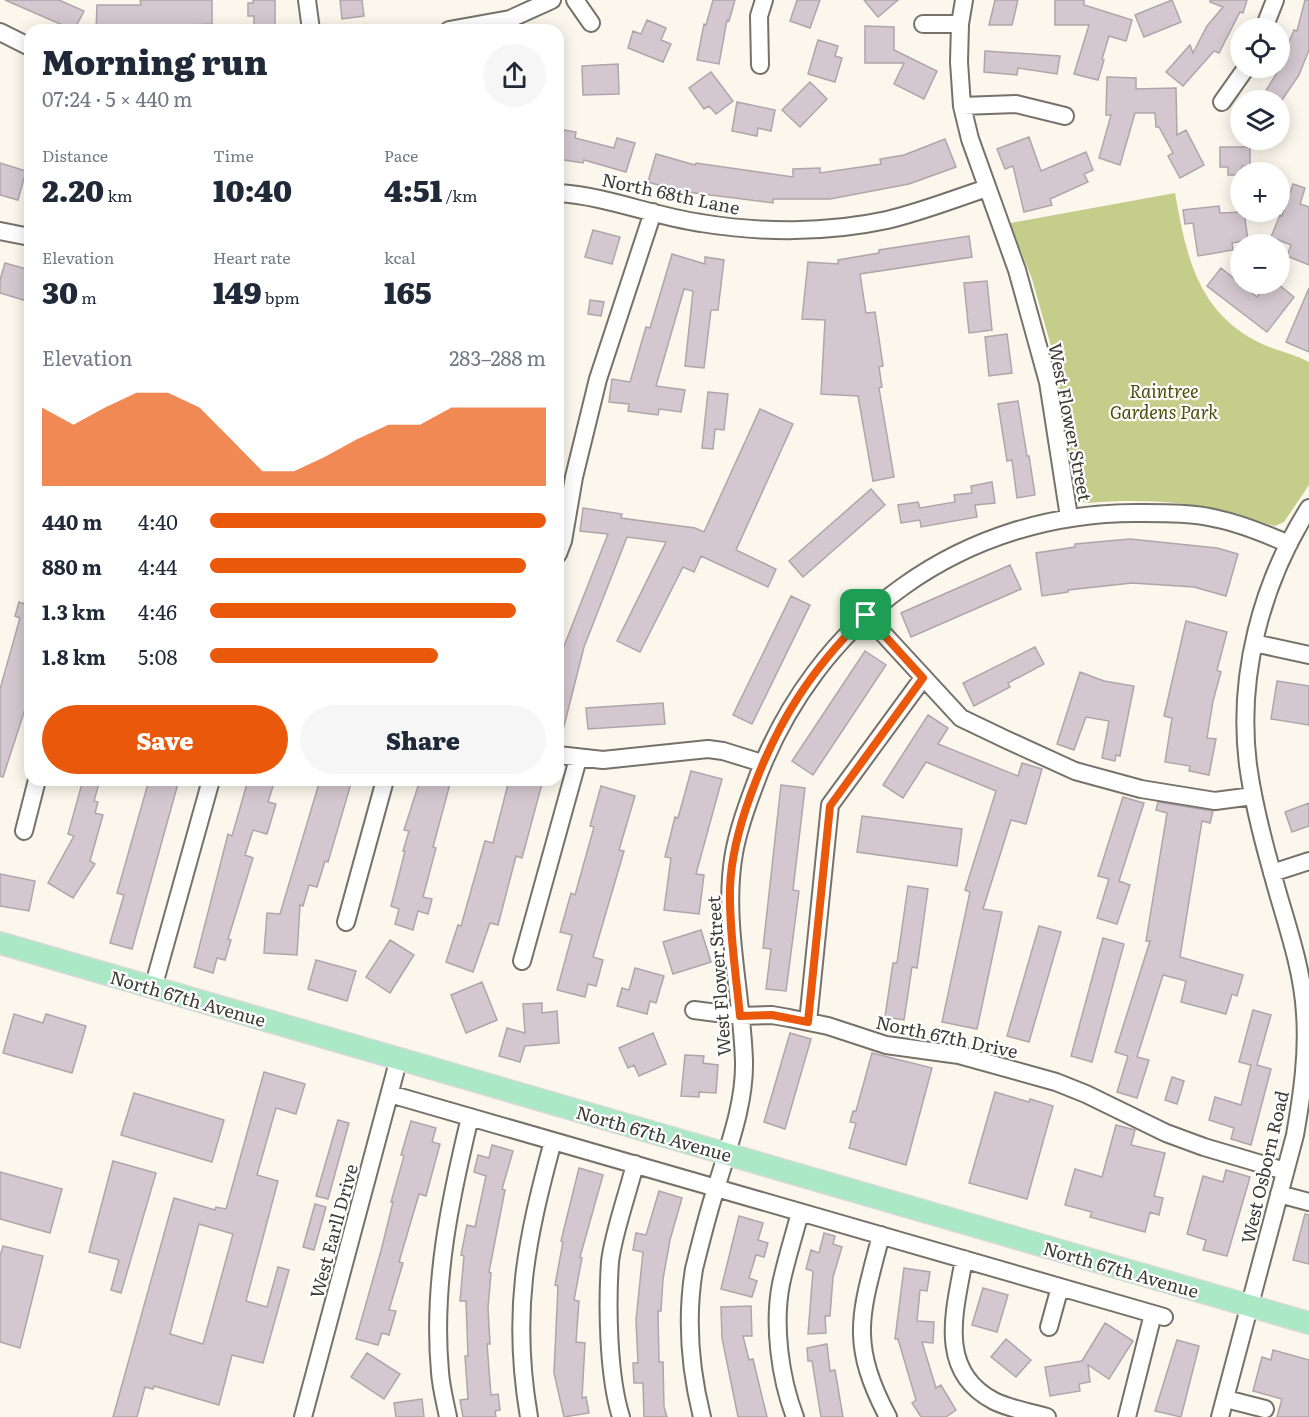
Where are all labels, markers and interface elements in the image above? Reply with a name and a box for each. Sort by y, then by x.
map controls [1230,18,1290,294]
button: locate [1230,18,1290,78]
text: Morning run [42,36,268,85]
button: share [483,44,546,107]
text: 07:24 · 5 × 440 m [42,83,192,113]
button: layers [1230,90,1290,150]
text: Distance [42,143,108,167]
text: Time [213,143,254,167]
text: Pace [384,143,418,167]
button: + [1230,162,1290,222]
street label: North 68th Lane [600,165,742,221]
text: 2.20 [42,167,104,211]
text: 10:40 [213,167,292,211]
text: 4:51 [384,167,442,211]
text: km [104,183,133,207]
text: /km [442,183,478,207]
button: − [1230,234,1290,294]
text: Elevation [42,245,114,269]
text: Heart rate [213,245,291,269]
text: kcal [384,245,416,269]
text: 30 [42,269,78,313]
text: 149 [213,269,262,313]
text: 165 [384,269,432,313]
text: m [78,285,97,309]
text: bpm [262,285,300,309]
street label: West Flower Street [1042,340,1100,504]
text: Elevation [42,342,132,372]
text: 283–288 m [449,342,546,372]
park label: Raintree Gardens Park [1110,377,1218,425]
text: 440 m [42,506,102,536]
text: 4:40 [138,506,178,536]
text: 880 m [42,551,102,581]
text: 4:44 [138,551,177,581]
pin [840,589,891,640]
text: 1.3 km [42,596,105,626]
text: 4:46 [138,596,177,626]
icon: arrive [849,598,882,631]
text: 1.8 km [42,641,106,671]
text: 5:08 [138,641,177,671]
button: Save [42,705,288,774]
button: Share [300,705,546,774]
street label: West Flower Street [699,894,737,1057]
street label: North 67th Avenue [107,963,269,1033]
street label: North 67th Drive [873,1008,1021,1064]
street label: West Osborn Road [1233,1088,1295,1246]
street label: North 67th Avenue [573,1098,735,1168]
street label: West Earll Drive [302,1161,364,1301]
street label: North 67th Avenue [1040,1234,1202,1304]

